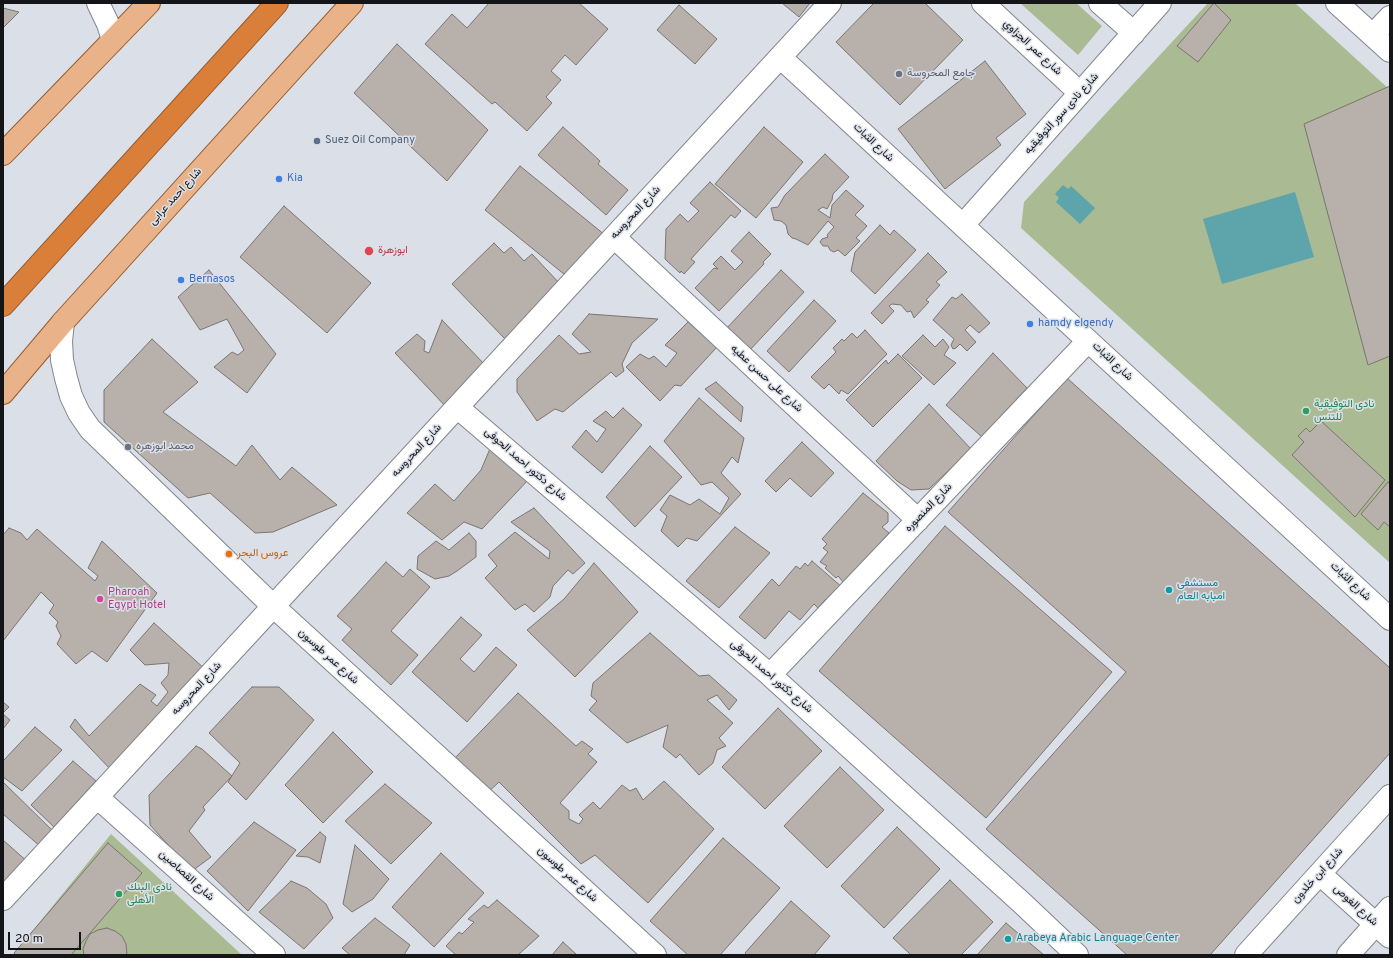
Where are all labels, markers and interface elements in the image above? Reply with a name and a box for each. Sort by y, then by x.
street label: شارع عمر الجزاوي [1000,17,1064,79]
place label: جامع المحروسة [907,67,975,81]
marker: جامع المحروسة [894,69,904,79]
street label: شارع نادى سور التوفيقيه [1022,71,1102,157]
street label: شارع الثبات [850,121,896,165]
place label: Suez Oil Company [325,134,415,148]
marker: Suez Oil Company [312,136,322,146]
street label: شارع احمد عرابى [147,166,205,228]
place label: Kia [287,172,303,186]
marker: Kia [274,174,284,184]
street label: شارع المحروسه [608,184,664,242]
place label: ابوزهرة [378,244,408,258]
marker: ابوزهرة [363,245,375,257]
place label: Bernasos [189,273,235,287]
marker: Bernasos [176,275,186,285]
place label: hamdy elgendy [1038,317,1114,331]
marker: hamdy elgendy [1025,319,1035,329]
street label: شارع الثبات [1089,340,1135,384]
street label: شارع على حسن عطيه [727,342,805,416]
place label: نادى التوفيقية للتنس [1314,398,1374,424]
marker: نادى التوفيقية للتنس [1301,406,1311,416]
street label: شارع المحروسه [389,422,445,480]
street label: شارع دكتور احمد الحوفى [481,426,569,504]
place label: محمد ابوزهره [136,440,194,454]
marker: محمد ابوزهره [123,442,133,452]
street label: شارع المنصوره [902,481,956,535]
place label: عروس البحر [237,547,289,561]
marker: عروس البحر [224,549,234,559]
street label: شارع الثبات [1327,560,1373,604]
place label: مستشفى امبابه العام [1177,577,1225,603]
marker: مستشفى امبابه العام [1164,585,1174,595]
place label: Pharoah Egypt Hotel [108,586,166,612]
marker: Pharoah Egypt Hotel [95,594,105,604]
street label: شارع عمر طوسون [295,626,361,688]
street label: شارع دكتور احمد الحوفى [727,638,815,716]
street label: شارع المحروسه [169,660,225,718]
street label: شارع عمر طوسون [534,844,600,906]
street label: شارع ابن خلدون [1290,846,1346,906]
street label: شارع القصاصين [156,848,216,904]
place label: نادى البنك الأهلى [127,881,172,907]
street label: شارع الغوص [1330,883,1380,929]
marker: نادى البنك الأهلى [114,889,124,899]
scale bar [10,924,83,950]
text: 20 m [15,931,43,947]
place label: Arabeya Arabic Language Center [1016,932,1179,946]
marker: Arabeya Arabic Language Center [1003,934,1013,944]

